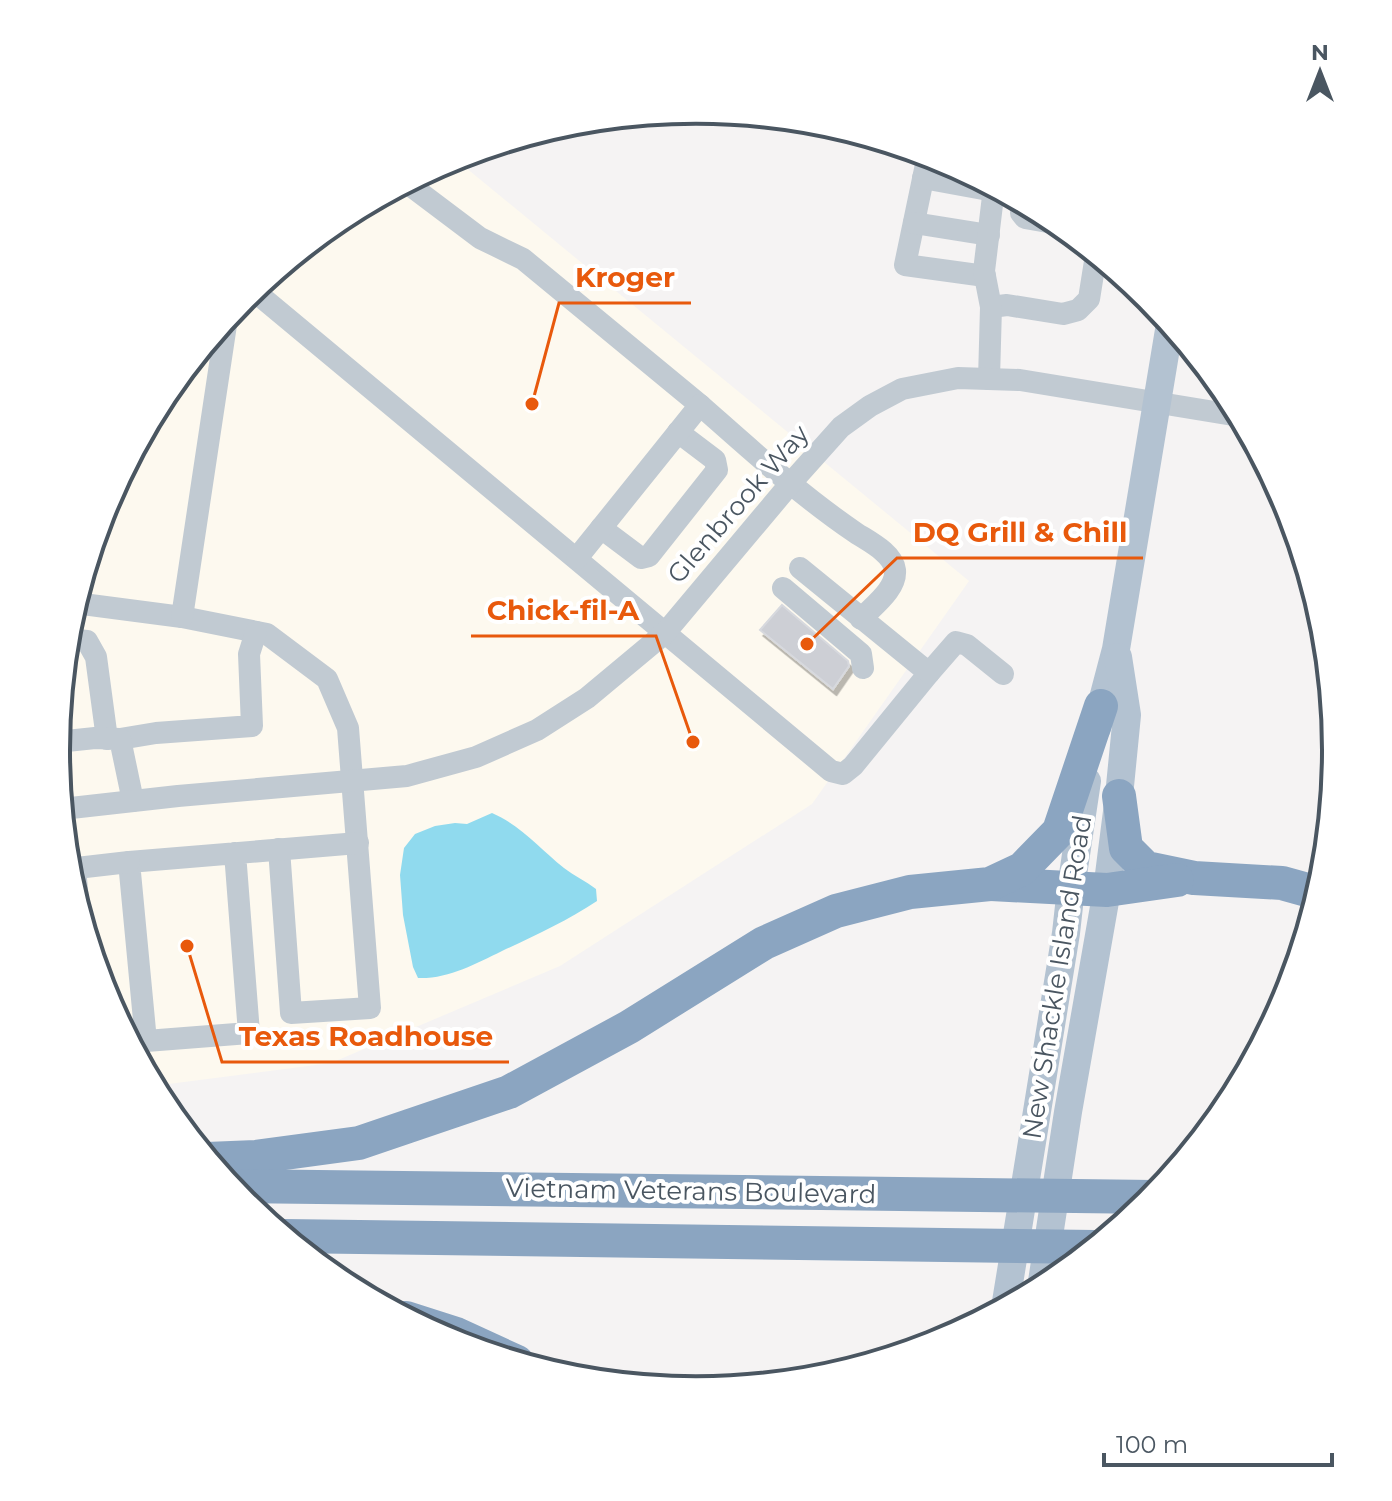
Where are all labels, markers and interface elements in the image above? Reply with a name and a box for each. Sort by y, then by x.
north arrow [1280,32,1360,112]
text: N [1311,39,1329,66]
callout: Kroger [559,251,691,303]
text: Kroger [575,260,675,294]
street label: Glenbrook Way [660,418,816,590]
callout: DQ Grill & Chill [897,506,1143,558]
text: DQ Grill & Chill [913,515,1127,549]
callout: Chick-fil-A [471,584,656,636]
text: Chick-fil-A [487,593,640,627]
street label: New Shackle Island Road [1016,813,1098,1141]
callout: Texas Roadhouse [222,1010,509,1062]
text: Texas Roadhouse [239,1019,493,1053]
street label: Vietnam Veterans Boulevard [505,1172,877,1210]
scale bar [1104,1417,1332,1467]
text: 100 m [1116,1430,1188,1459]

